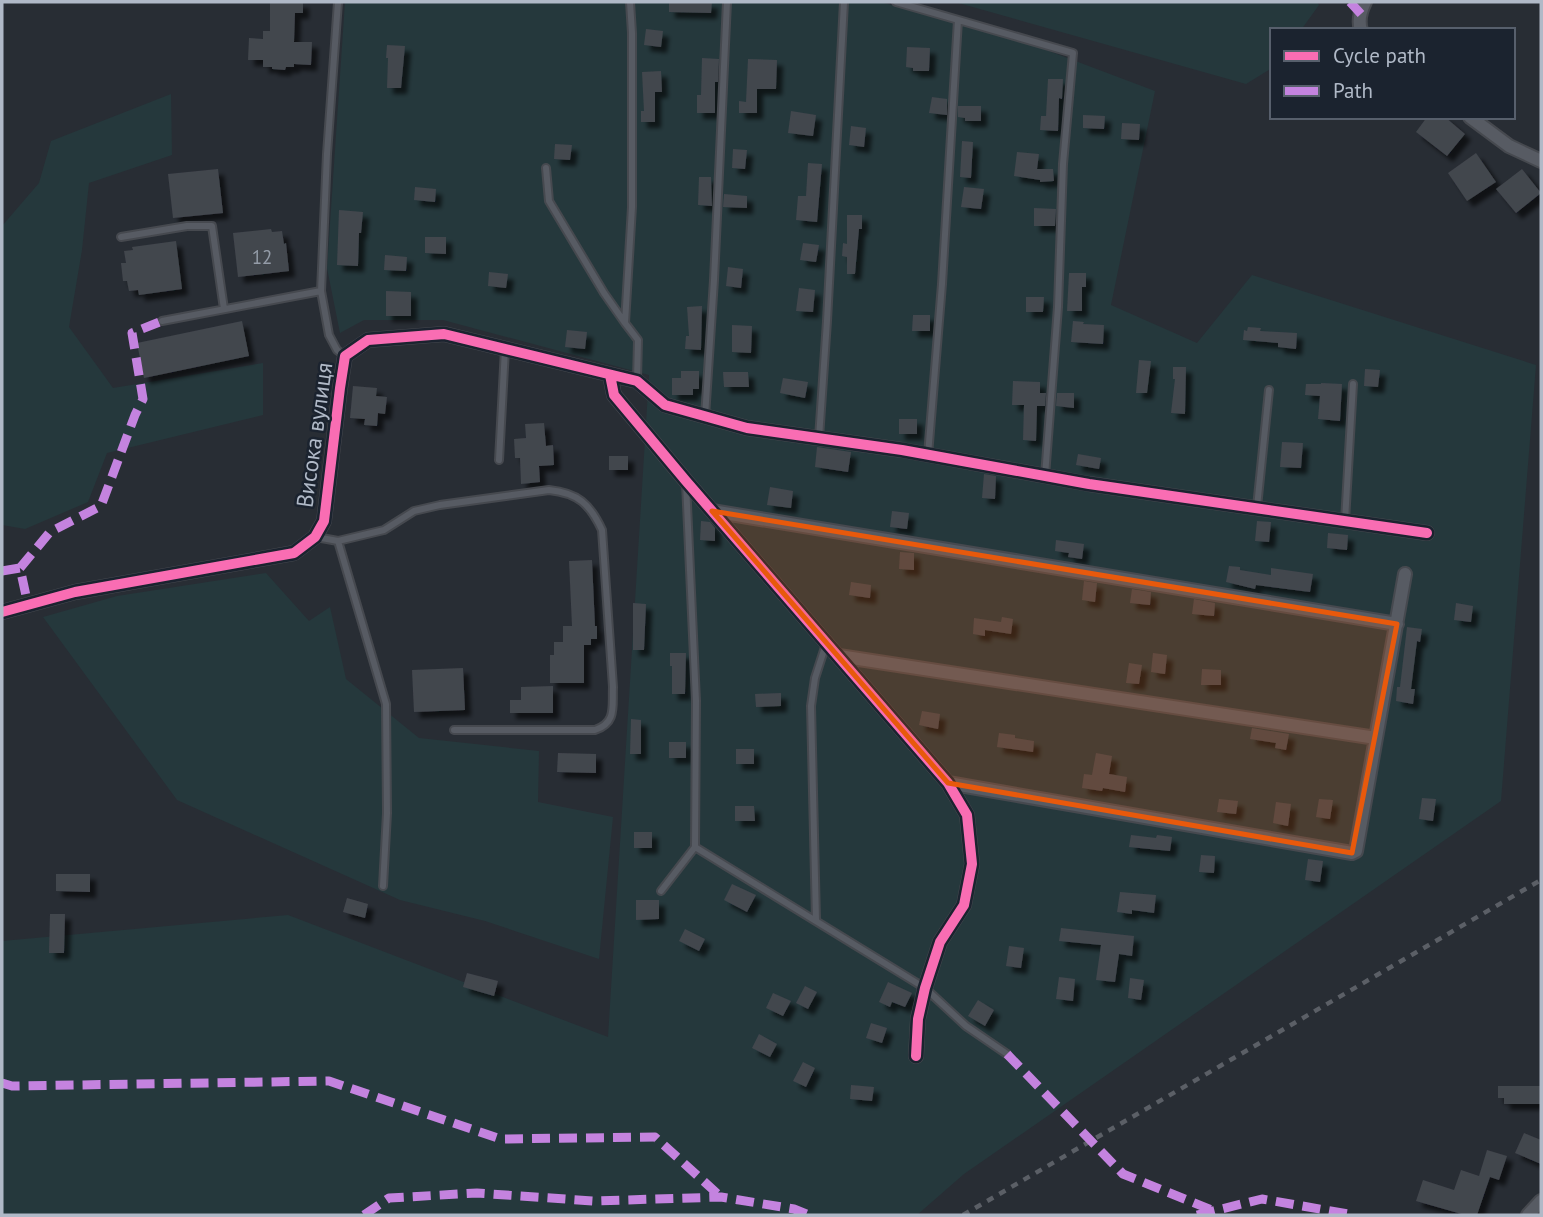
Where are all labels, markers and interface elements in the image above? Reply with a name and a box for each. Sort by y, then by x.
legend [1270,28,1515,119]
text: Cycle path [1333,42,1426,69]
text: Path [1333,77,1373,104]
house number: 12 [252,245,272,269]
street label: Висока вулиця [289,361,339,509]

